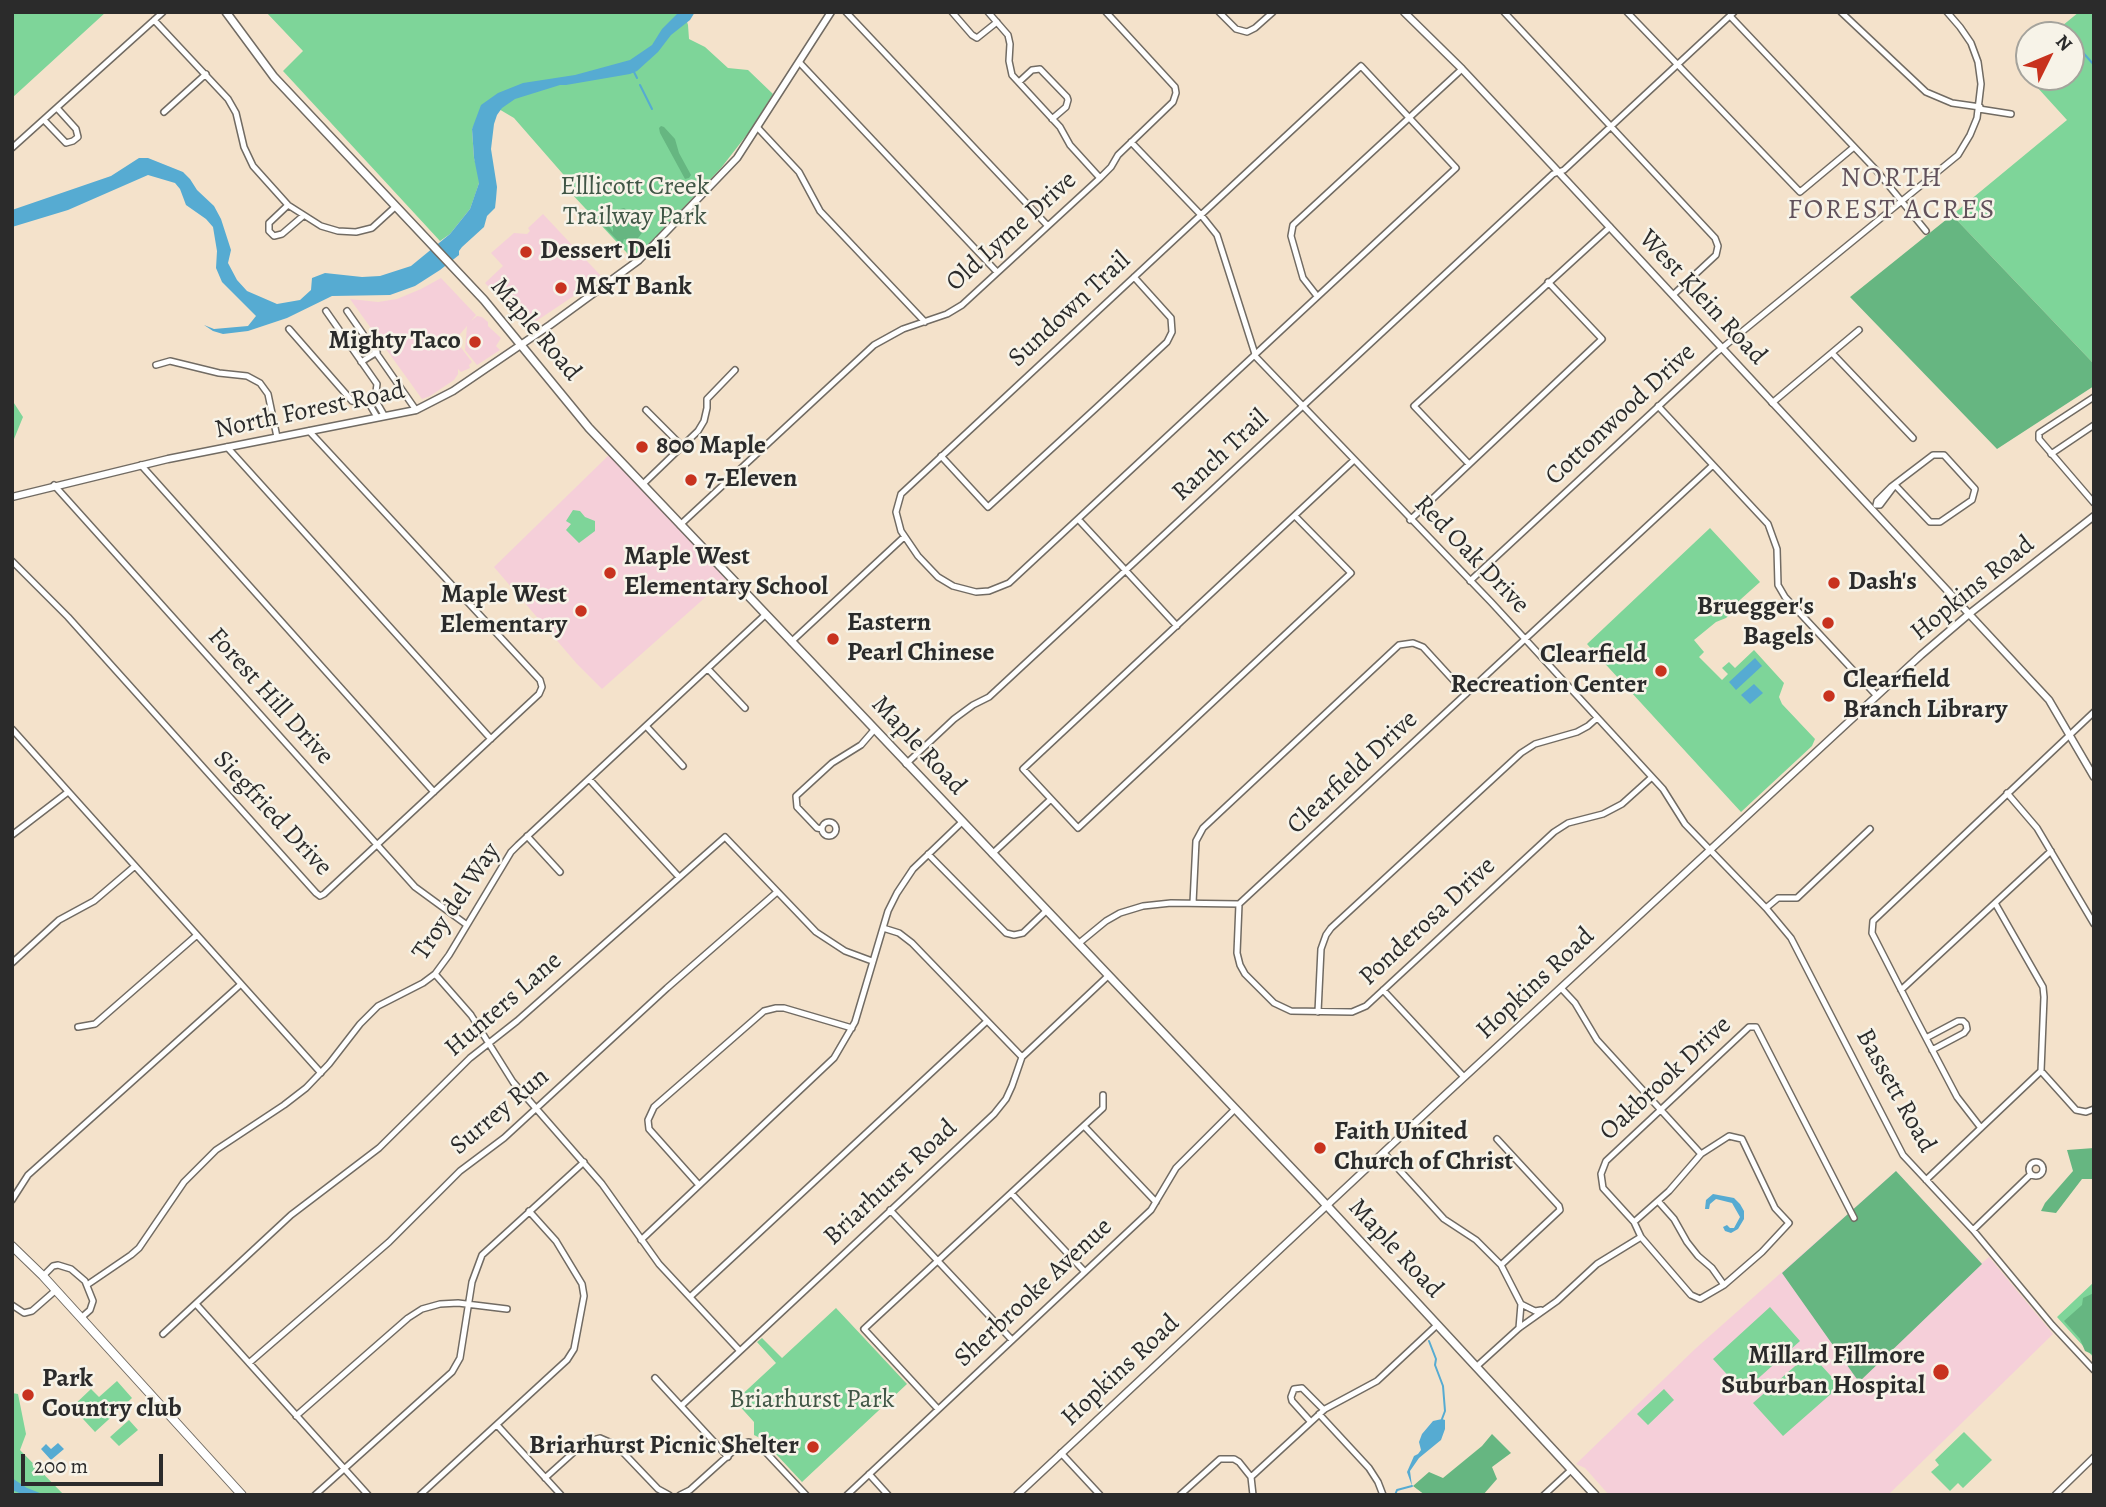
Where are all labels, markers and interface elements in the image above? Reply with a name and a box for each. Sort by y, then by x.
north arrow [2015,21,2085,91]
text: N [2050,29,2078,57]
district label: NORTH FOREST ACRES [1789,162,1995,228]
street label: Old Lyme Drive [940,165,1084,299]
park label: Elllicott Creek Trailway Park [560,172,710,234]
street label: West Klein Road [1631,224,1773,372]
place label: Dessert Deli [540,236,671,268]
marker: Dessert Deli [518,244,534,260]
street label: Sundown Trail [1003,246,1137,374]
street label: Maple Road [483,272,587,388]
place label: M&T Bank [575,272,692,304]
marker: M&T Bank [553,280,569,296]
place label: Mighty Taco [329,326,461,358]
marker: Mighty Taco [467,334,483,350]
street label: Cottonwood Drive [1539,337,1703,493]
street label: North Forest Road [212,376,408,446]
street label: Ranch Trail [1166,403,1276,509]
place label: 800 Maple [656,431,766,463]
marker: 800 Maple [634,439,650,455]
place label: 7-Eleven [705,464,797,496]
marker: 7-Eleven [683,472,699,488]
street label: Red Oak Drive [1407,489,1535,621]
street label: Hopkins Road [1905,530,2041,648]
place label: Maple West Elementary School [624,542,828,604]
marker: Maple West Elementary School [602,565,618,581]
place label: Dash's [1848,567,1917,599]
marker: Dash's [1826,575,1842,591]
place label: Maple West Elementary [440,580,567,642]
place label: Bruegger's Bagels [1697,592,1814,654]
marker: Maple West Elementary [573,603,589,619]
place label: Eastern Pearl Chinese [847,608,995,670]
marker: Bruegger's Bagels [1820,615,1836,631]
street label: Forest Hill Drive [200,622,340,772]
marker: Eastern Pearl Chinese [825,631,841,647]
place label: Clearfield Recreation Center [1451,640,1647,702]
marker: Clearfield Recreation Center [1653,663,1669,679]
place label: Clearfield Branch Library [1843,665,2007,726]
marker: Clearfield Branch Library [1821,688,1837,704]
street label: Maple Road [864,690,972,802]
street label: Clearfield Drive [1281,705,1425,841]
street label: Siegfried Drive [206,745,338,883]
street label: Troy del Way [406,837,508,967]
street label: Ponderosa Drive [1353,851,1503,993]
street label: Hopkins Road [1471,921,1601,1047]
street label: Hunters Lane [439,946,569,1064]
street label: Oakbrook Drive [1594,1010,1738,1148]
street label: Bassett Road [1848,1024,1942,1158]
street label: Surrey Run [444,1062,556,1162]
street label: Briarhurst Road [818,1113,964,1253]
place label: Faith United Church of Christ [1334,1117,1513,1178]
marker: Faith United Church of Christ [1312,1140,1328,1156]
street label: Maple Road [1341,1193,1449,1305]
street label: Sherbrooke Avenue [949,1212,1119,1374]
street label: Hopkins Road [1056,1308,1186,1434]
place label: Millard Fillmore Suburban Hospital [1721,1341,1925,1402]
marker: Millard Fillmore Suburban Hospital [1931,1362,1951,1382]
place label: Park Country club [42,1364,182,1426]
park label: Briarhurst Park [729,1385,895,1417]
marker: Park Country club [20,1387,36,1403]
place label: Briarhurst Picnic Shelter [529,1431,799,1463]
marker: Briarhurst Picnic Shelter [805,1439,821,1455]
scale bar [24,1440,166,1484]
text: 200 m [34,1452,88,1480]

